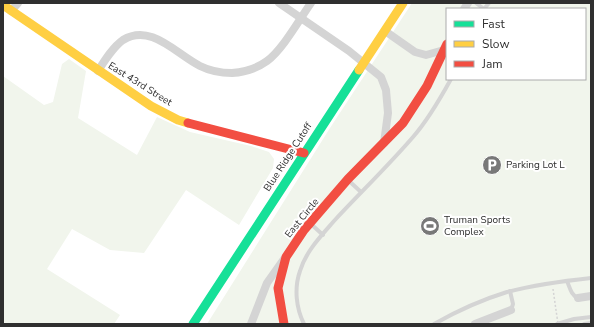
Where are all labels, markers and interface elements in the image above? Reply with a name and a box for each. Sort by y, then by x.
legend [446,8,586,80]
text: Fast [482,16,505,32]
text: Slow [482,36,510,52]
text: Jam [481,56,503,72]
street label: East 43rd Street [105,59,175,110]
street label: Blue Ridge Cutoff [260,119,316,194]
parking icon: Parking Lot L [481,154,503,176]
place label: Parking Lot L [506,158,565,172]
street label: East Circle [282,195,322,241]
place label: Truman Sports Complex [444,213,510,239]
sports icon: Truman Sports Complex [419,215,441,237]

